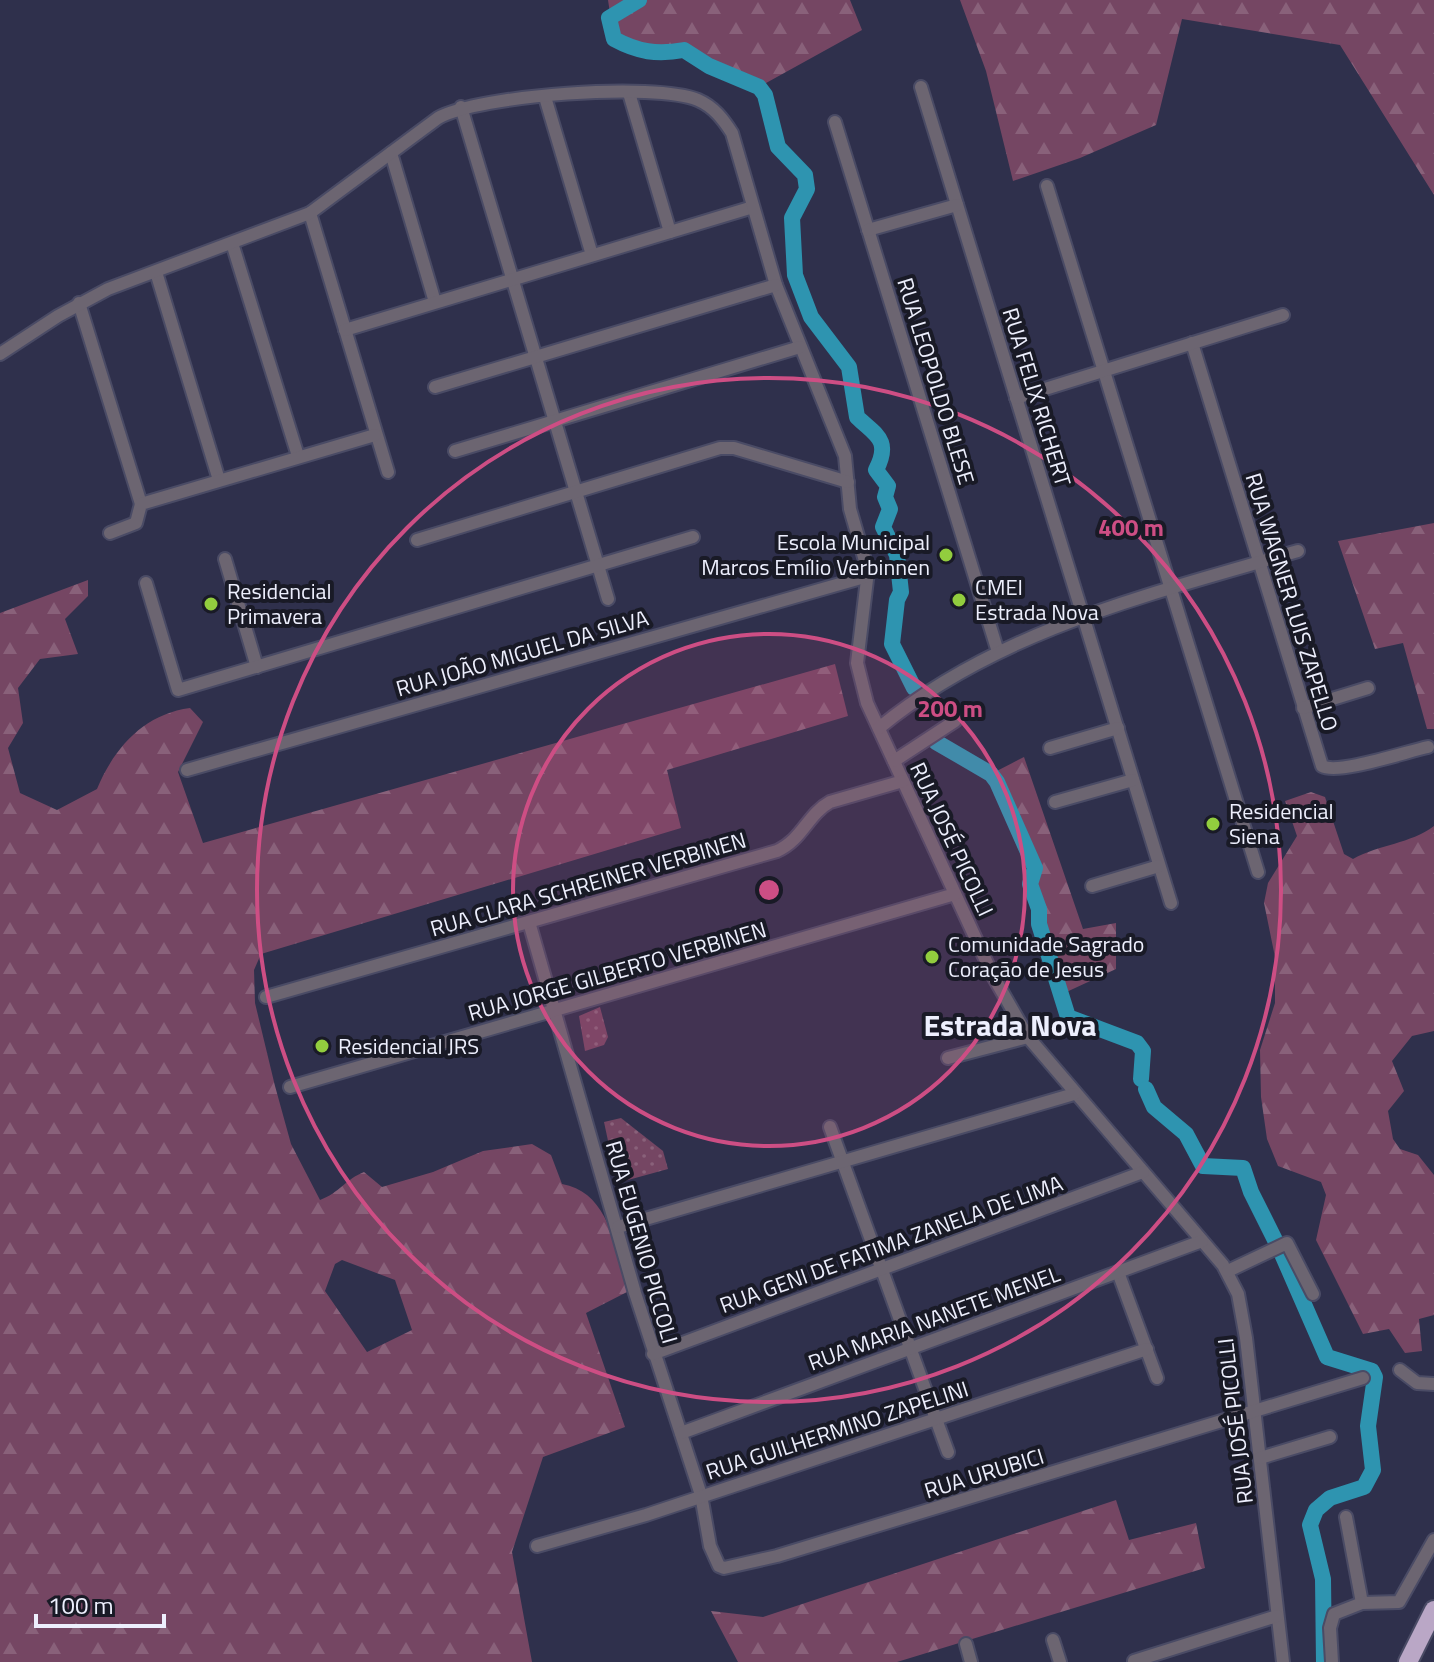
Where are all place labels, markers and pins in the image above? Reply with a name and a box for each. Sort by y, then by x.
place label: Escola Municipal Marcos Emílio Verbinnen [701,525,930,584]
marker: Escola Municipal Marcos Emílio Verbinnen [937,546,955,564]
place label: CMEI Estrada Nova [975,570,1099,629]
place label: Residencial Primavera [227,574,332,633]
marker: CMEI Estrada Nova [950,591,968,609]
marker: Residencial Primavera [202,595,220,613]
place label: Residencial Siena [1229,794,1334,853]
marker: Residencial Siena [1204,815,1222,833]
centre of rings [755,876,783,904]
place label: Comunidade Sagrado Coração de Jesus [948,927,1144,986]
marker: Comunidade Sagrado Coração de Jesus [923,948,941,966]
place label: Residencial JRS [338,1029,479,1063]
marker: Residencial JRS [313,1037,331,1055]

